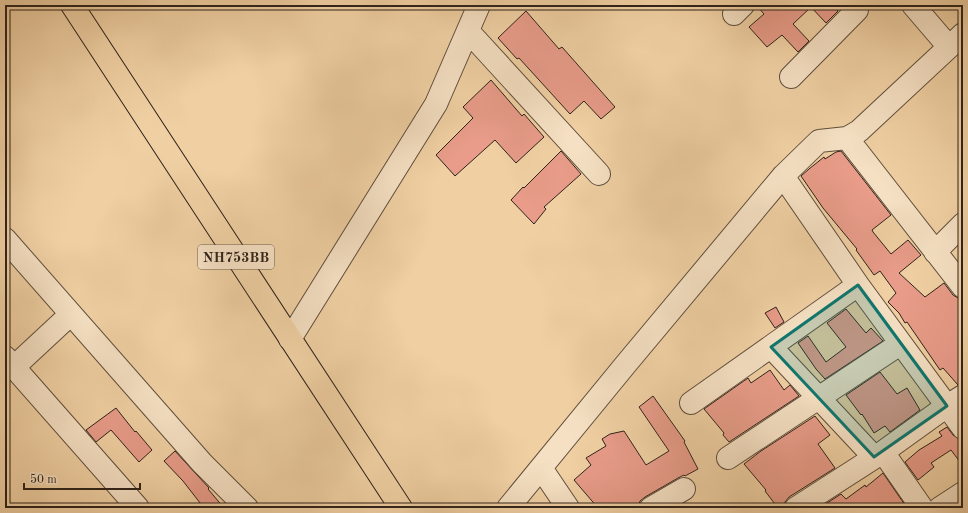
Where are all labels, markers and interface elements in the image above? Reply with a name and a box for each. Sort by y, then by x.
road number: NH753BB [198,245,274,269]
scale bar [24,465,140,491]
text: 50 m [30,473,57,486]

